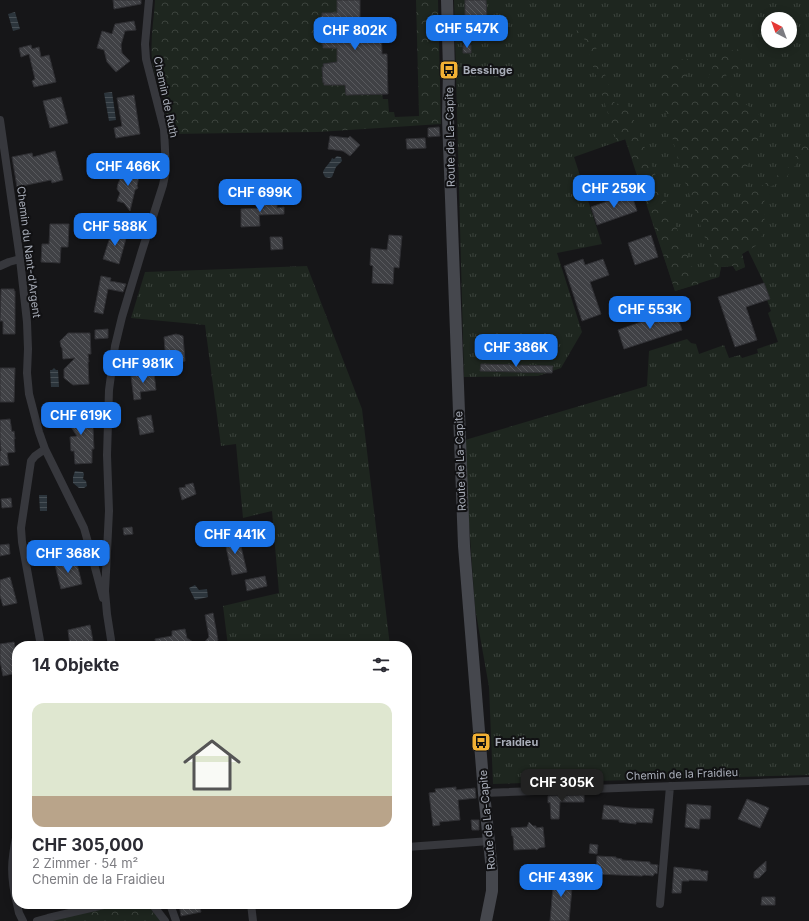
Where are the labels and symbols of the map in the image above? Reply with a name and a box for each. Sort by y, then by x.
north arrow [761,12,797,48]
pin: CHF 547K [426,15,508,49]
pin: CHF 802K [314,17,396,51]
street label: Chemin de Ruth [151,55,181,139]
bus stop icon: Bessinge [438,59,460,81]
place label: Bessinge [463,63,513,77]
street label: Route de La-Capite [442,87,458,187]
pin: CHF 466K [87,153,169,187]
pin: CHF 259K [573,175,655,209]
pin: CHF 699K [219,179,301,213]
street label: Chemin du Nant-d'Argent [14,185,44,319]
pin: CHF 588K [74,213,156,247]
pin: CHF 553K [609,296,691,330]
pin: CHF 386K [475,334,557,368]
pin: CHF 981K [102,350,184,384]
pin: CHF 619K [40,402,122,436]
street label: Route de La-Capite [451,411,469,511]
pin: CHF 441K [194,521,276,555]
pin: CHF 368K [27,540,109,574]
bus stop icon: Fraidieu [470,731,492,753]
place label: Fraidieu [495,735,538,749]
street label: Chemin de la Fraidieu [626,765,738,783]
street label: Route de La-Capite [476,769,498,871]
pin: CHF 305K [521,769,603,803]
pin: CHF 439K [520,864,602,898]

